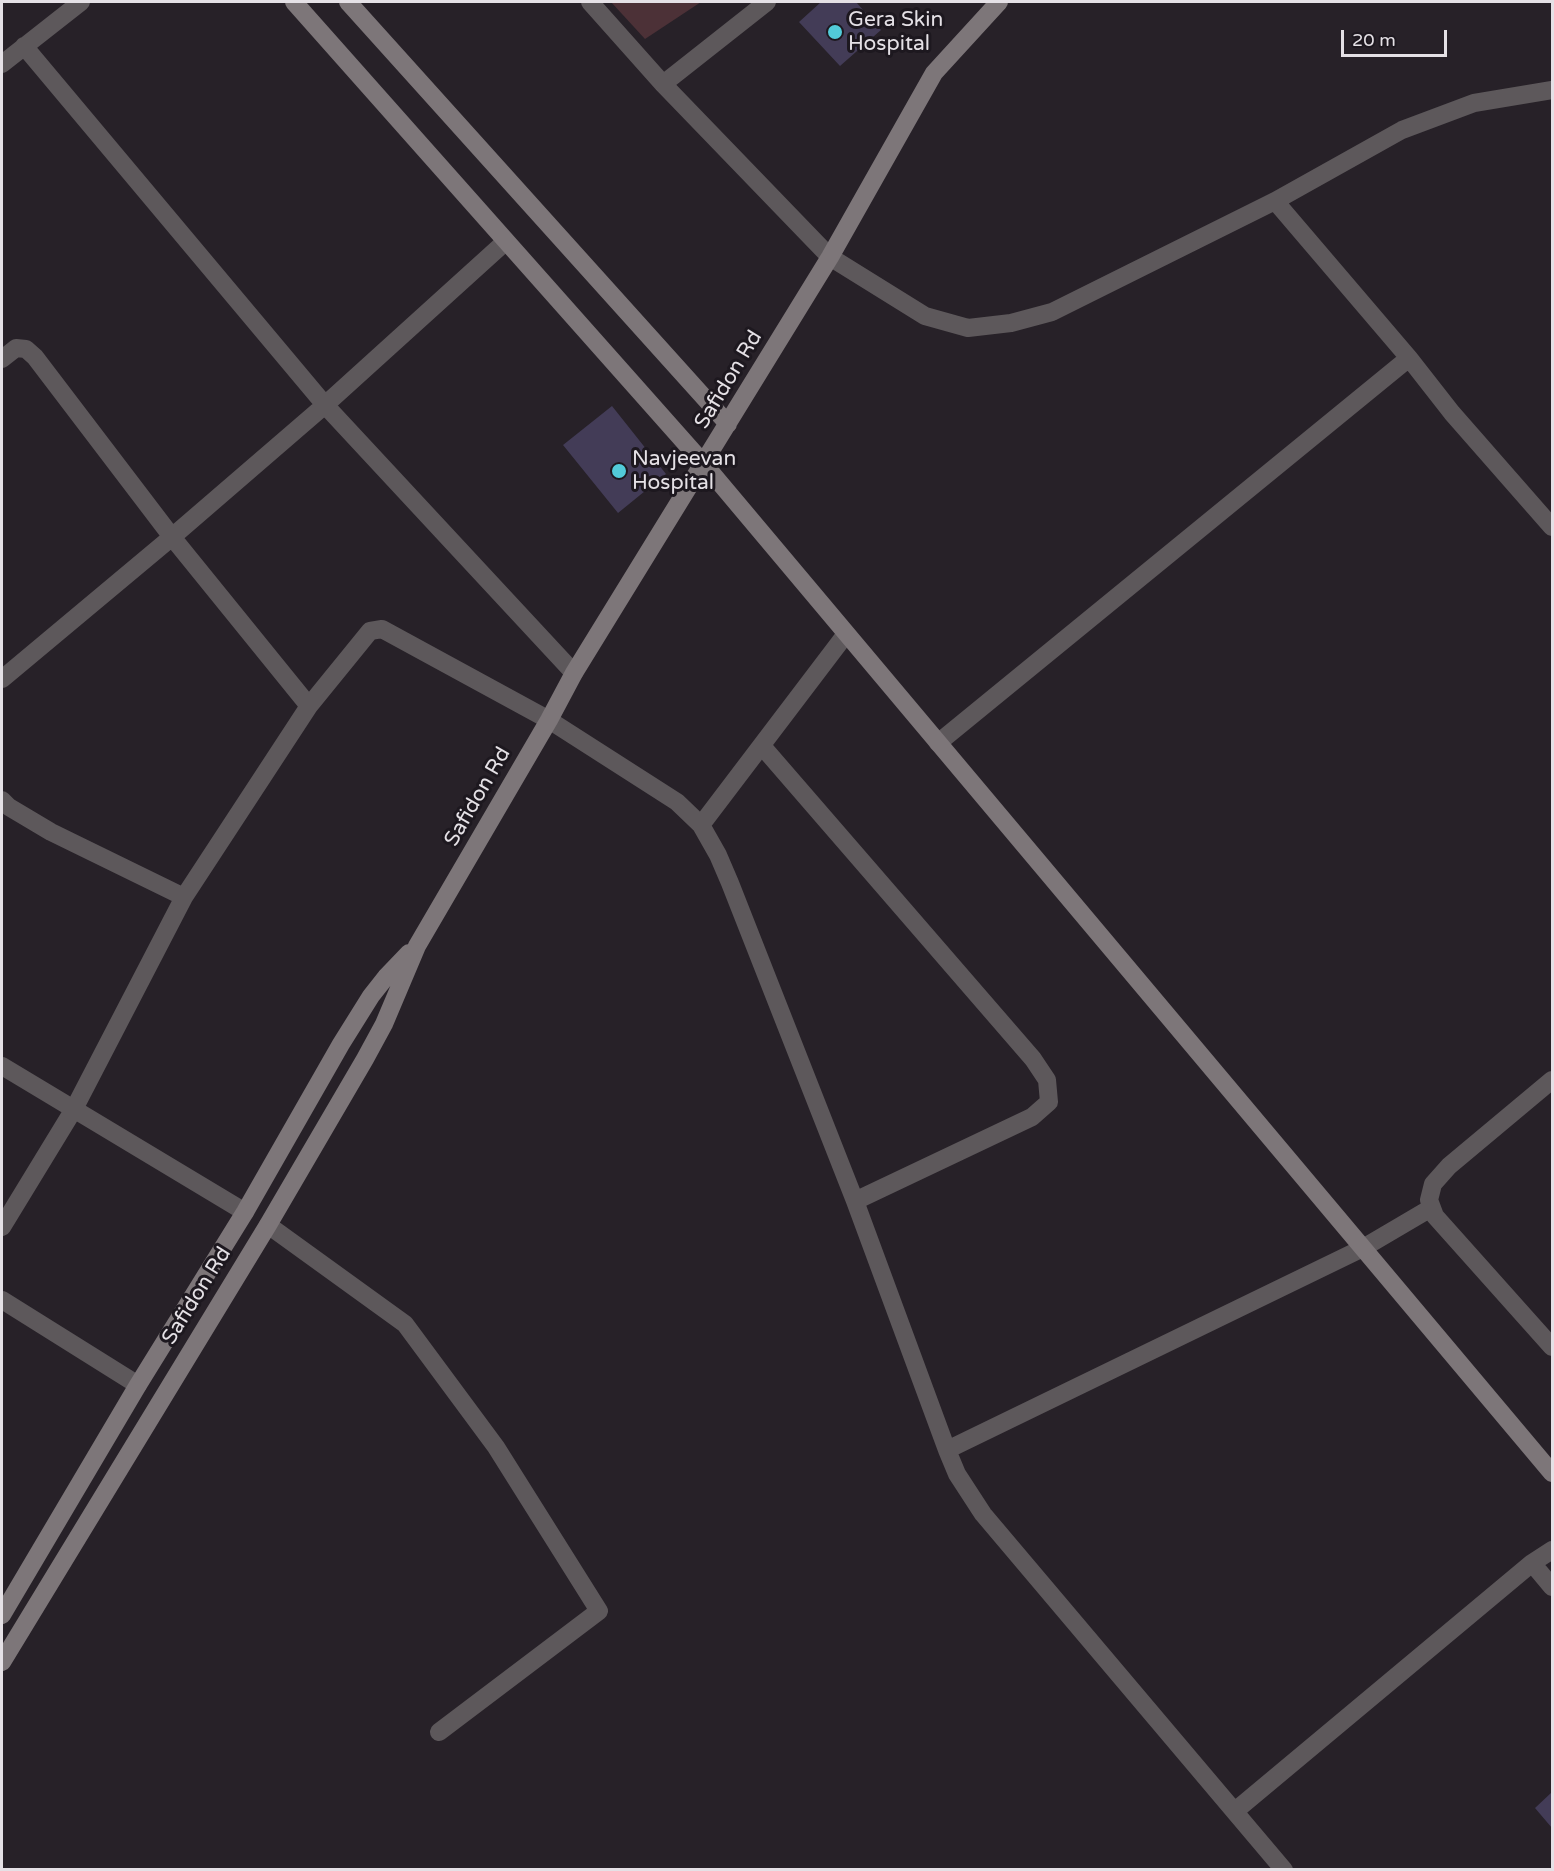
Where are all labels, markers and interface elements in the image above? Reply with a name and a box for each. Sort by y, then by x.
place label: Gera Skin Hospital [848,7,943,57]
scale bar [1344,18,1450,56]
marker: Gera Skin Hospital [826,23,844,41]
text: 20 m [1352,29,1396,51]
street label: Safidon Rd [690,326,768,434]
place label: Navjeevan Hospital [632,446,736,496]
marker: Navjeevan Hospital [610,462,628,480]
street label: Safidon Rd [440,743,516,851]
street label: Safidon Rd [157,1243,237,1349]

